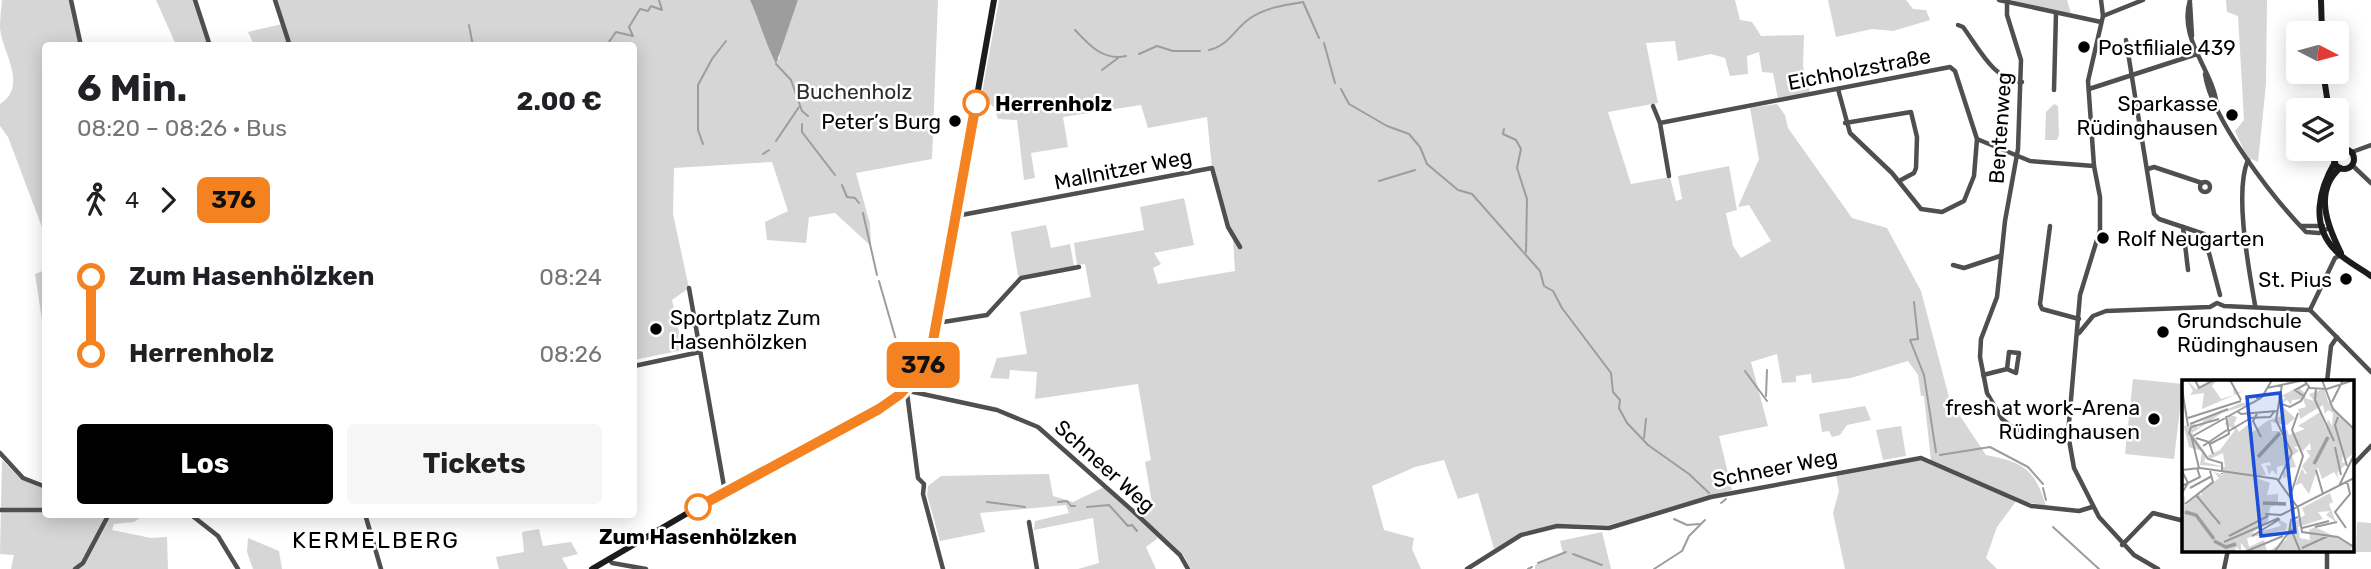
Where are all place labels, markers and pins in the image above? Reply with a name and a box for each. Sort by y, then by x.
place label: Postfiliale 439 [2098,35,2236,60]
marker: Postfiliale 439 [2076,39,2092,55]
marker: Herrenholz [963,90,989,116]
place label: Herrenholz [995,91,1112,116]
place label: Sparkasse Rüdinghausen [2077,91,2218,140]
marker: Sparkasse Rüdinghausen [2224,107,2240,123]
place label: Peter’s Burg [821,109,941,134]
marker: Peter’s Burg [947,113,963,129]
place label: Rolf Neugarten [2117,226,2264,251]
marker: Rolf Neugarten [2095,230,2111,246]
place label: St. Pius [2258,267,2332,292]
marker: St. Pius [2338,271,2354,287]
place label: Sportplatz Zum Hasenhölzken [670,305,821,354]
place label: Grundschule Rüdinghausen [2177,308,2318,357]
marker: Sportplatz Zum Hasenhölzken [648,321,664,337]
marker: Grundschule Rüdinghausen [2155,324,2171,340]
place label: fresh at work-Arena Rüdinghausen [1945,395,2140,444]
marker: fresh at work-Arena Rüdinghausen [2146,411,2162,427]
marker: Zum Hasenhölzken [685,494,711,520]
place label: Zum Hasenhölzken [599,524,797,549]

